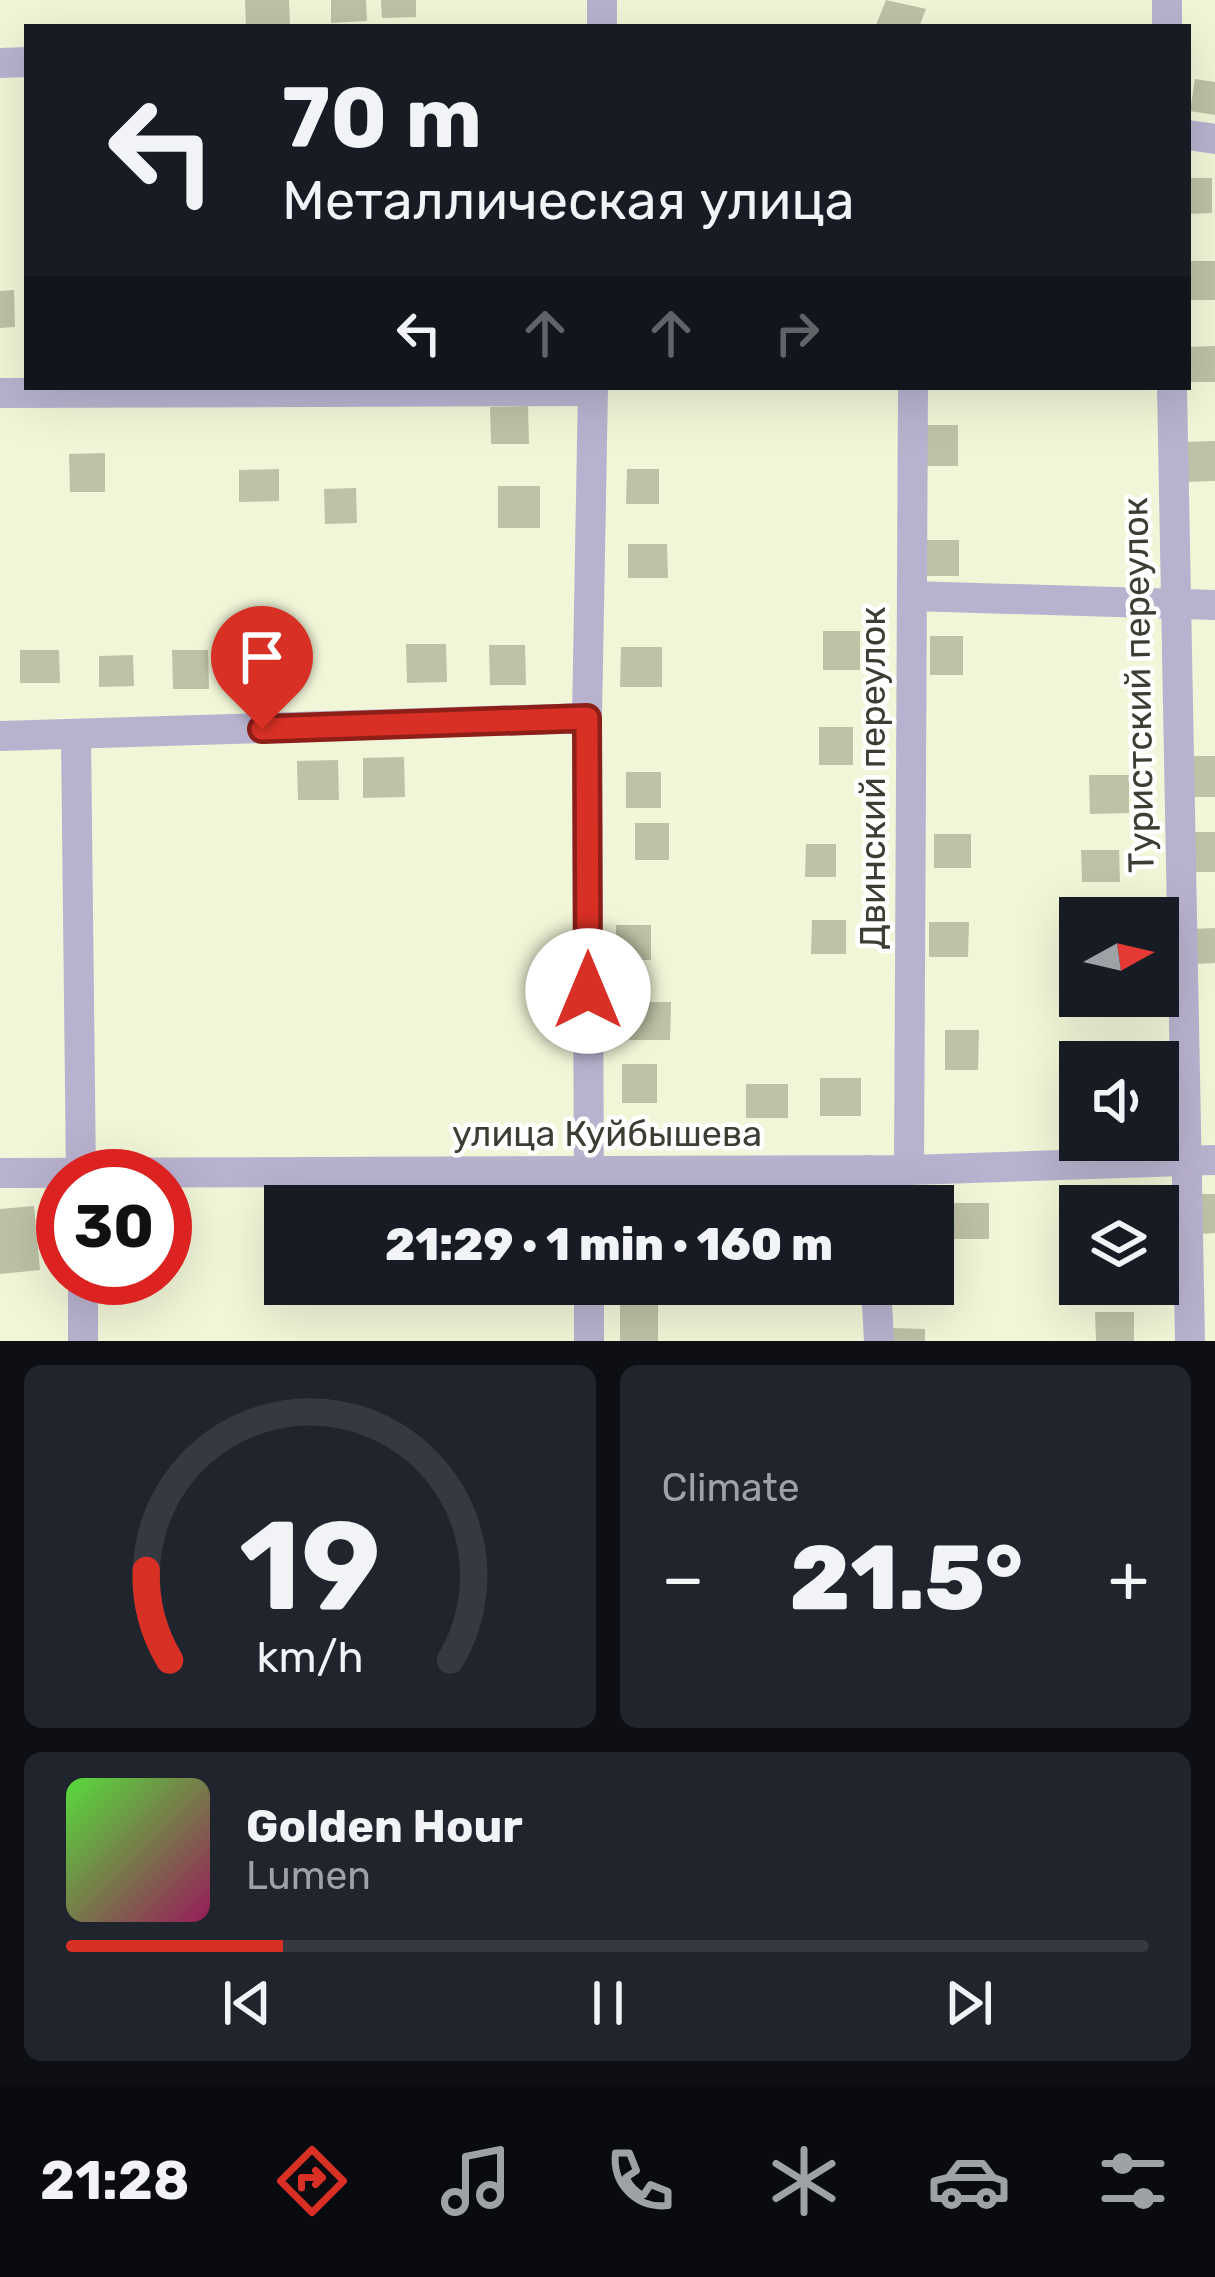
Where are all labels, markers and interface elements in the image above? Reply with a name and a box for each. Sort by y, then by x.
text: 70 m [282,68,482,168]
icon: left [84,72,240,228]
text: Металлическая улица [282,169,855,233]
icon: left [386,300,452,366]
icon: ahead [512,300,578,366]
icon: ahead [638,300,704,366]
icon: right [764,300,830,366]
street label: Туристский переулок [1113,497,1163,873]
pin [211,606,313,729]
street label: Двинский переулок [851,606,894,950]
icon: arrive [229,624,295,690]
north arrow [1059,897,1179,1017]
map controls [1059,897,1179,1305]
position arrow [525,928,651,1054]
button: sound [1059,1041,1179,1161]
street label: улица Куйбышева [452,1112,762,1155]
speed limit sign: 30 [36,1149,192,1305]
button: layers [1059,1185,1179,1305]
text: 21:29 · 1 min · 160 m [385,1218,833,1271]
text: Climate [662,1465,800,1511]
text: 19 [239,1492,381,1640]
text: 21.5° [790,1525,1023,1632]
text: − [662,1539,704,1618]
text: + [1108,1539,1149,1618]
text: km/h [256,1631,363,1682]
text: Golden Hour [246,1800,523,1853]
text: Lumen [246,1853,371,1899]
icon: previous [214,1970,280,2036]
icon: pause [575,1970,641,2036]
icon: next [936,1970,1002,2036]
icon: directions [270,2139,354,2223]
icon: music [434,2139,518,2223]
icon: phone [598,2139,682,2223]
icon: climate [762,2139,846,2223]
icon: car [927,2139,1011,2223]
icon: filters [1091,2139,1175,2223]
text: 21:28 [40,2149,189,2213]

